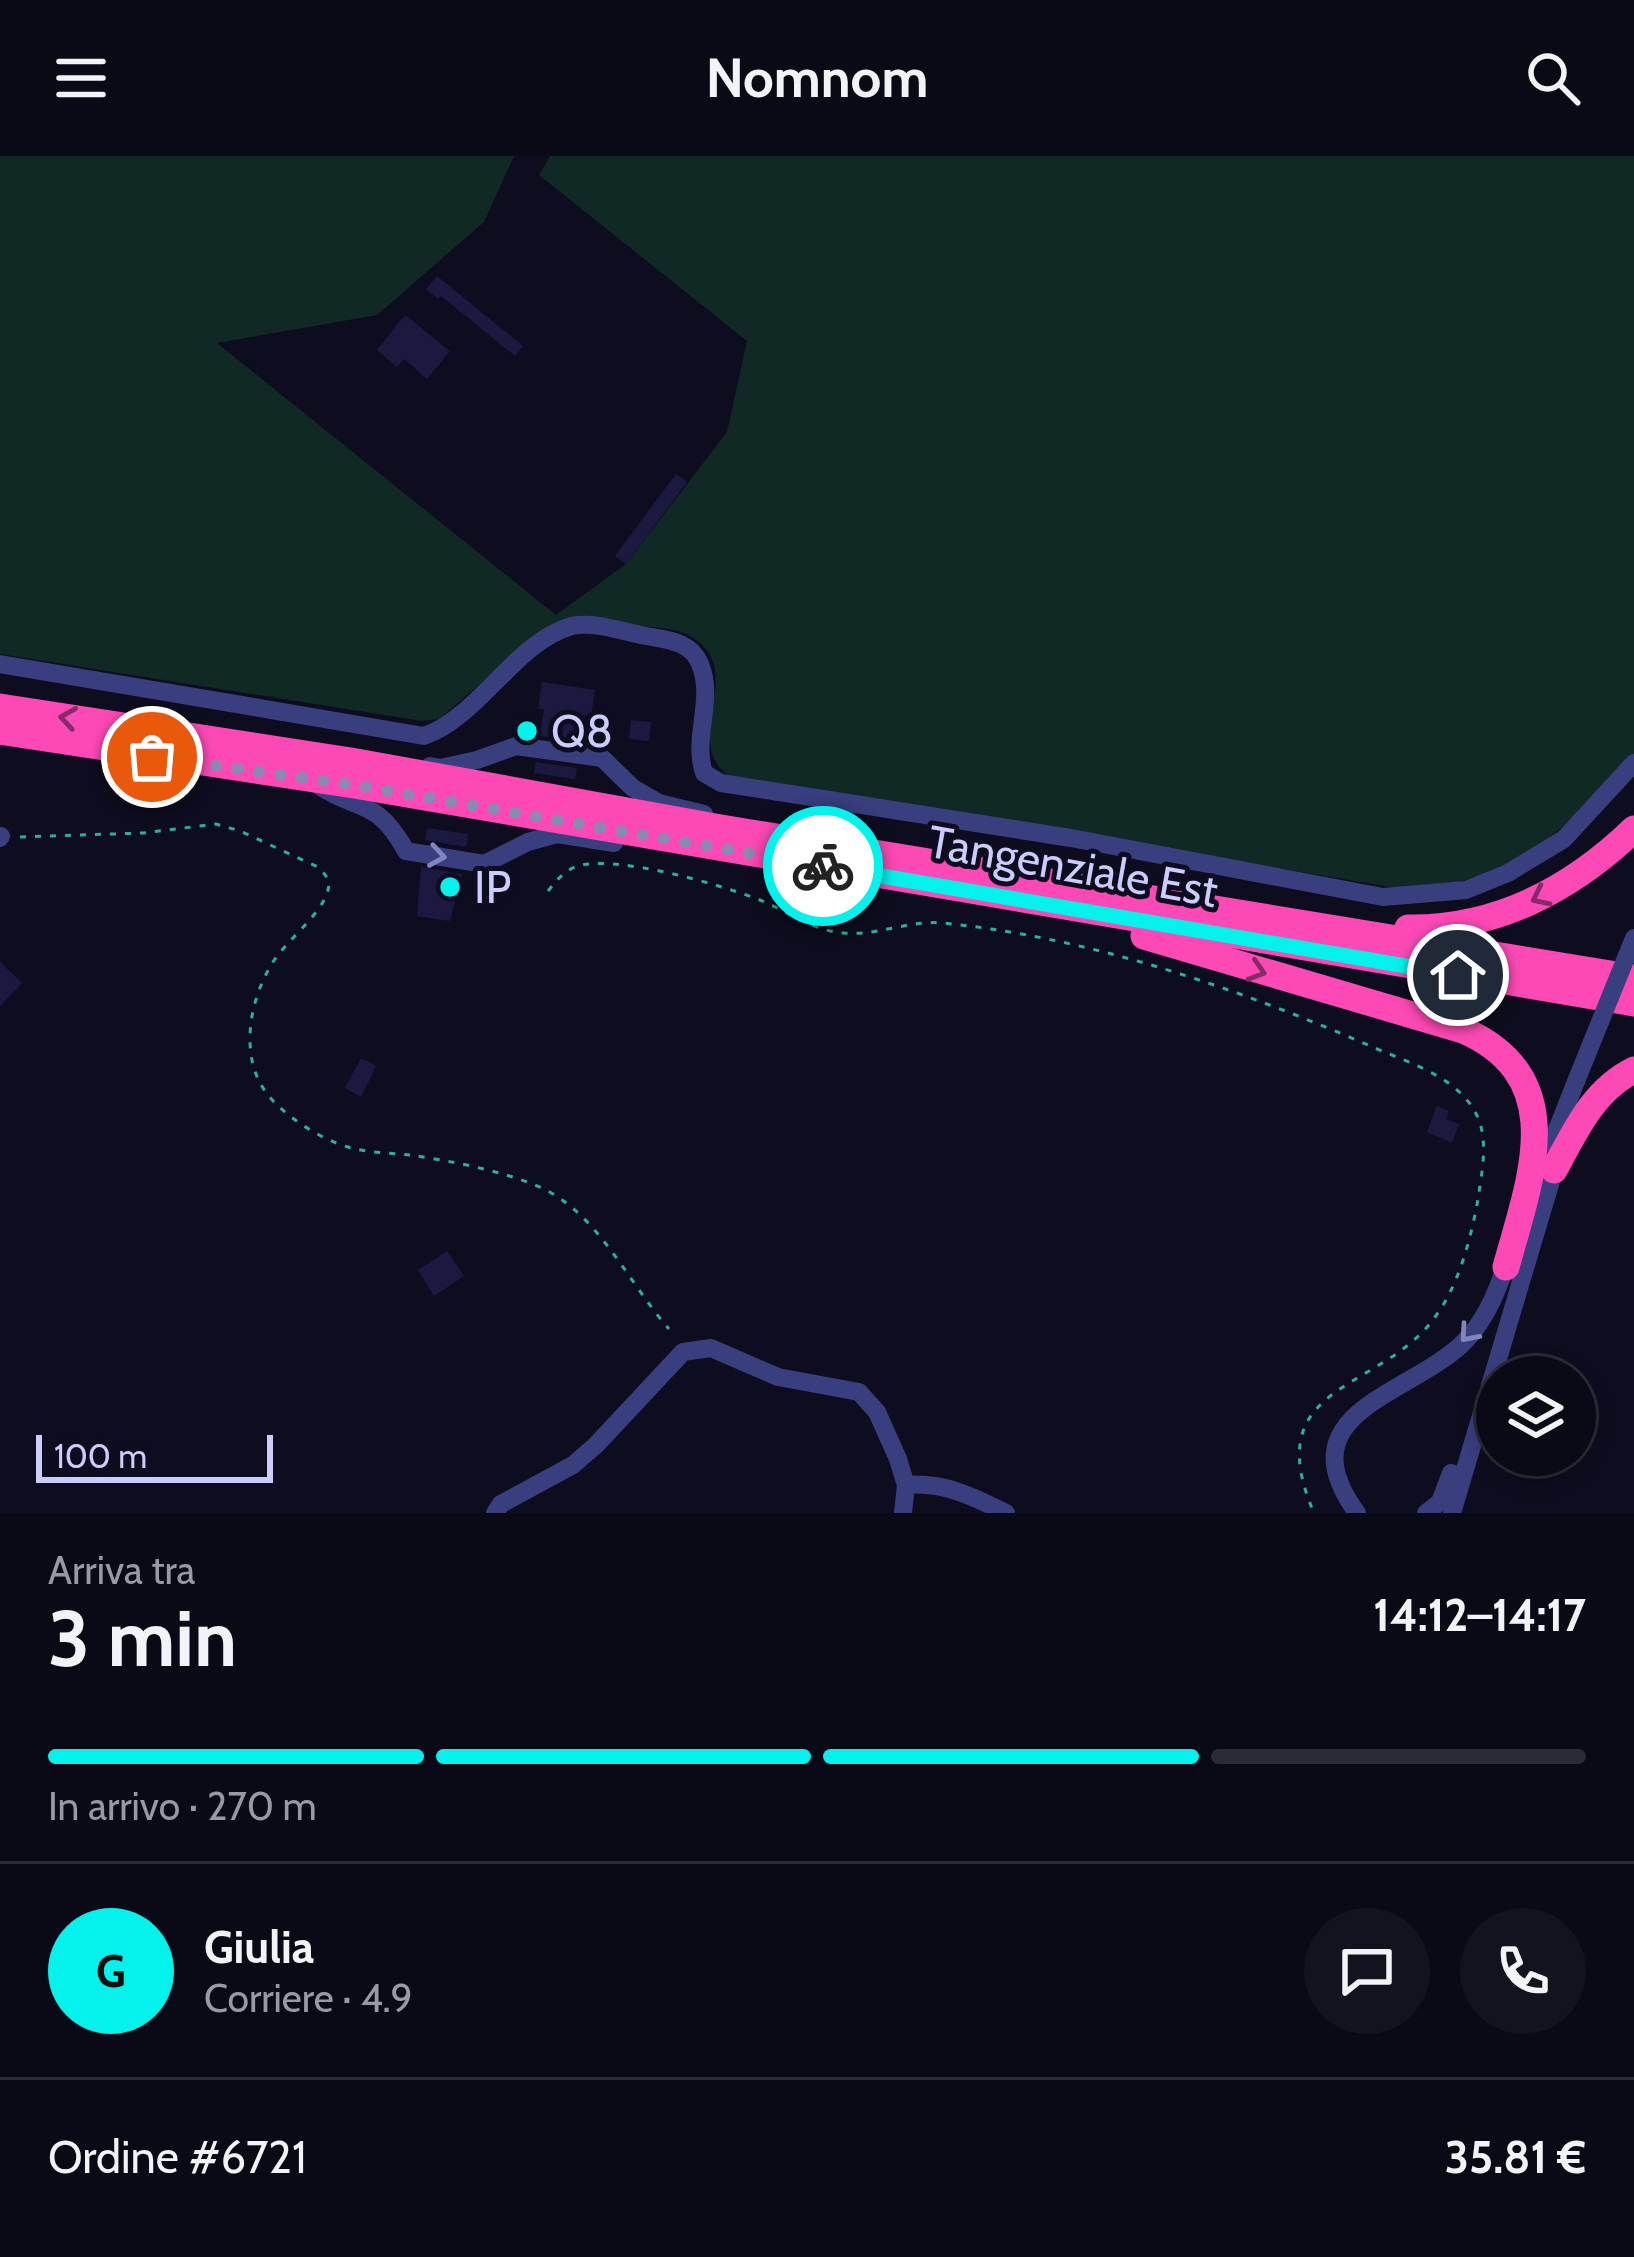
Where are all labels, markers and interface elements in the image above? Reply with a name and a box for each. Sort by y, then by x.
icon: menu [48,45,114,111]
text: Nomnom [706,45,928,111]
icon: search [1520,45,1586,111]
place label: Q8 [551,704,613,758]
pin [101,706,203,808]
one-way arrow [59,707,79,732]
marker: Q8 [514,718,540,744]
icon: bag [119,724,185,790]
courier [763,806,883,926]
street label: Tangenziale Est [924,814,1222,918]
icon: bike [790,833,856,899]
one-way arrow [427,842,447,868]
place label: IP [474,860,511,914]
marker: IP [437,874,463,900]
one-way arrow [1531,883,1552,907]
pin [1407,924,1509,1026]
icon: home [1425,942,1491,1008]
one-way arrow [1246,957,1267,982]
one-way arrow [1461,1321,1482,1342]
map controls [1476,1356,1596,1476]
button: layers [1476,1356,1596,1476]
scale bar [36,1429,273,1482]
text: 100 m [54,1436,147,1476]
text: Arriva tra [48,1546,195,1594]
text: 14:12–14:17 [1373,1588,1586,1642]
text: 3 min [48,1591,237,1686]
text: In arrivo · 270 m [48,1782,317,1830]
button: chat [1304,1908,1430,2034]
button: phone [1460,1908,1586,2034]
text: Giulia [204,1920,314,1974]
text: G [96,1944,126,1998]
text: Corriere · 4.9 [204,1974,413,2022]
text: Ordine #6721 [48,2130,307,2184]
text: 35.81 € [1445,2130,1586,2184]

